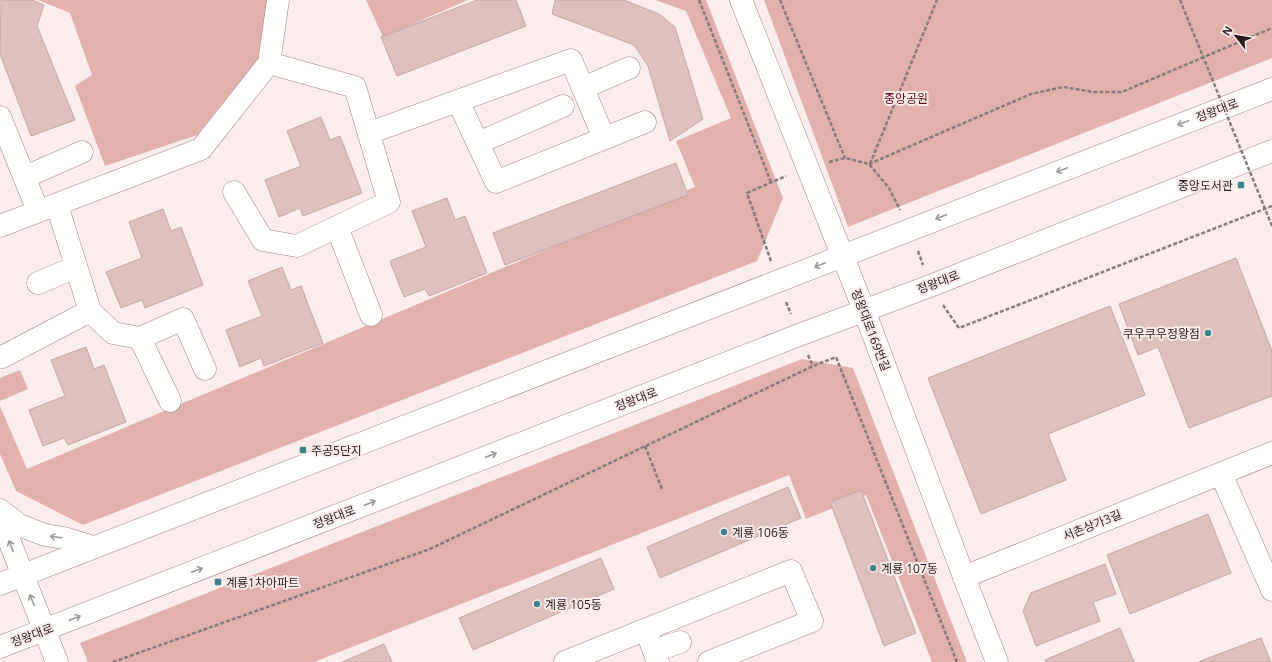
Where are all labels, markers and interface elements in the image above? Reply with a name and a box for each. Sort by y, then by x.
north arrow [1216,16,1256,56]
text: N [1218,23,1236,38]
park label: 중앙공원 [884,90,928,107]
street label: 정왕대로 [1193,94,1241,126]
one-way arrow [1178,120,1190,128]
one-way arrow [1057,167,1069,175]
place label: 중앙도서관 [1178,177,1233,194]
marker: 중앙도서관 [1236,180,1246,190]
one-way arrow [936,214,948,222]
one-way arrow [815,261,827,269]
street label: 정왕대로 [914,266,962,298]
street label: 정왕대로169번길 [848,286,894,374]
place label: 쿠우쿠우정왕점 [1123,325,1200,342]
marker: 쿠우쿠우정왕점 [1203,328,1213,338]
street label: 정왕대로 [612,383,660,415]
place label: 주공5단지 [311,442,362,459]
marker: 주공5단지 [298,445,308,455]
one-way arrow [484,451,496,459]
one-way arrow [363,498,375,506]
street label: 정왕대로 [310,501,358,533]
street label: 서촌상가3길 [1060,505,1124,545]
place label: 계룡 106동 [732,524,789,541]
marker: 계룡 106동 [719,527,729,537]
one-way arrow [50,533,63,541]
one-way arrow [7,541,15,553]
place label: 계룡 107동 [881,560,938,577]
marker: 계룡 107동 [868,563,878,573]
one-way arrow [190,566,202,574]
place label: 계룡1차아파트 [226,574,299,591]
marker: 계룡1차아파트 [213,577,223,587]
one-way arrow [28,594,36,606]
place label: 계룡 105동 [545,596,602,613]
marker: 계룡 105동 [532,599,542,609]
one-way arrow [69,613,81,621]
street label: 정왕대로 [8,619,56,651]

